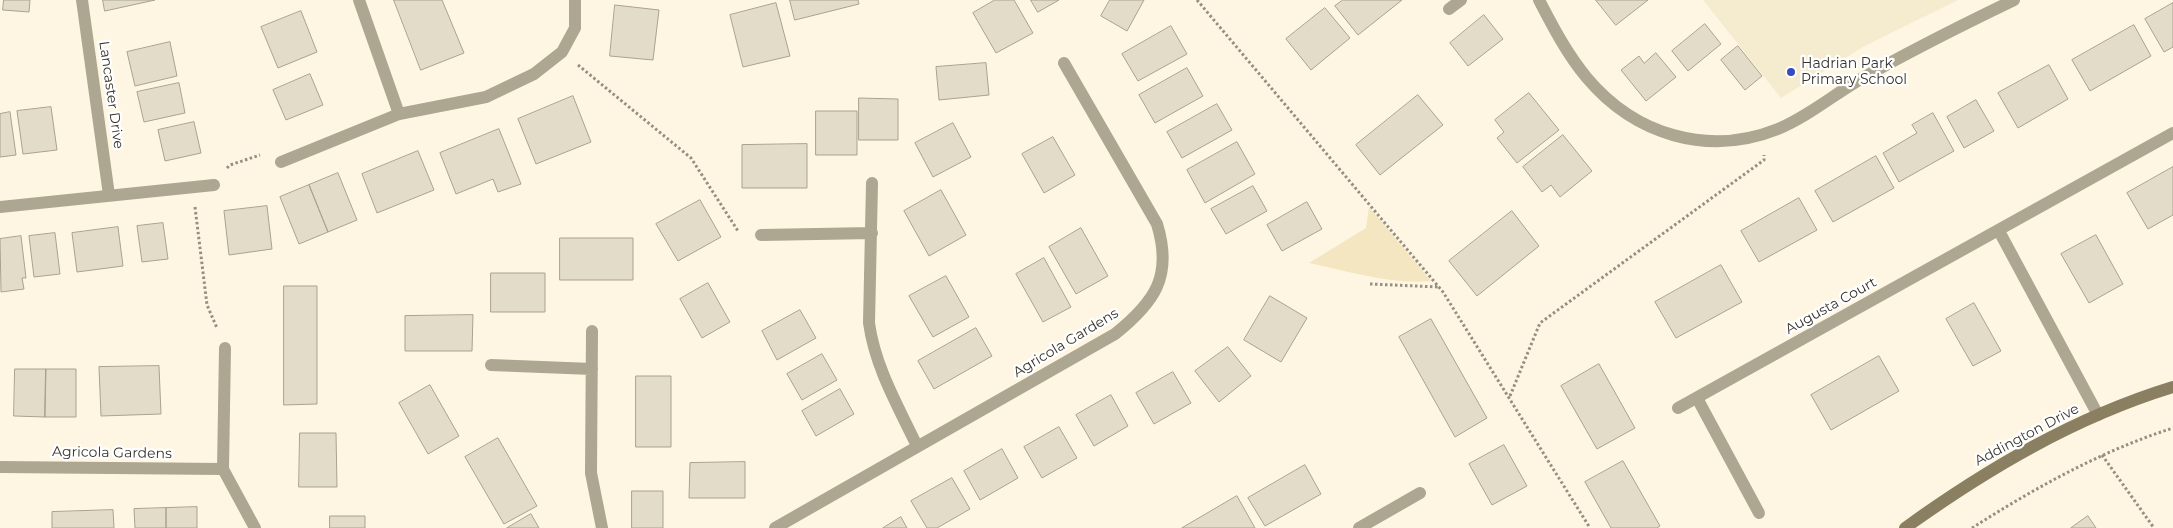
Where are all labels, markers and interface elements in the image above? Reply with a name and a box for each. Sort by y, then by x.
street label: Lancaster Drive [95,40,127,150]
place label: Hadrian Park Primary School [1801,56,1907,88]
marker: Hadrian Park Primary School [1785,66,1797,78]
street label: Augusta Court [1782,274,1880,338]
street label: Agricola Gardens [1010,305,1122,381]
street label: Addington Drive [1972,400,2082,470]
street label: Agricola Gardens [52,444,172,462]

